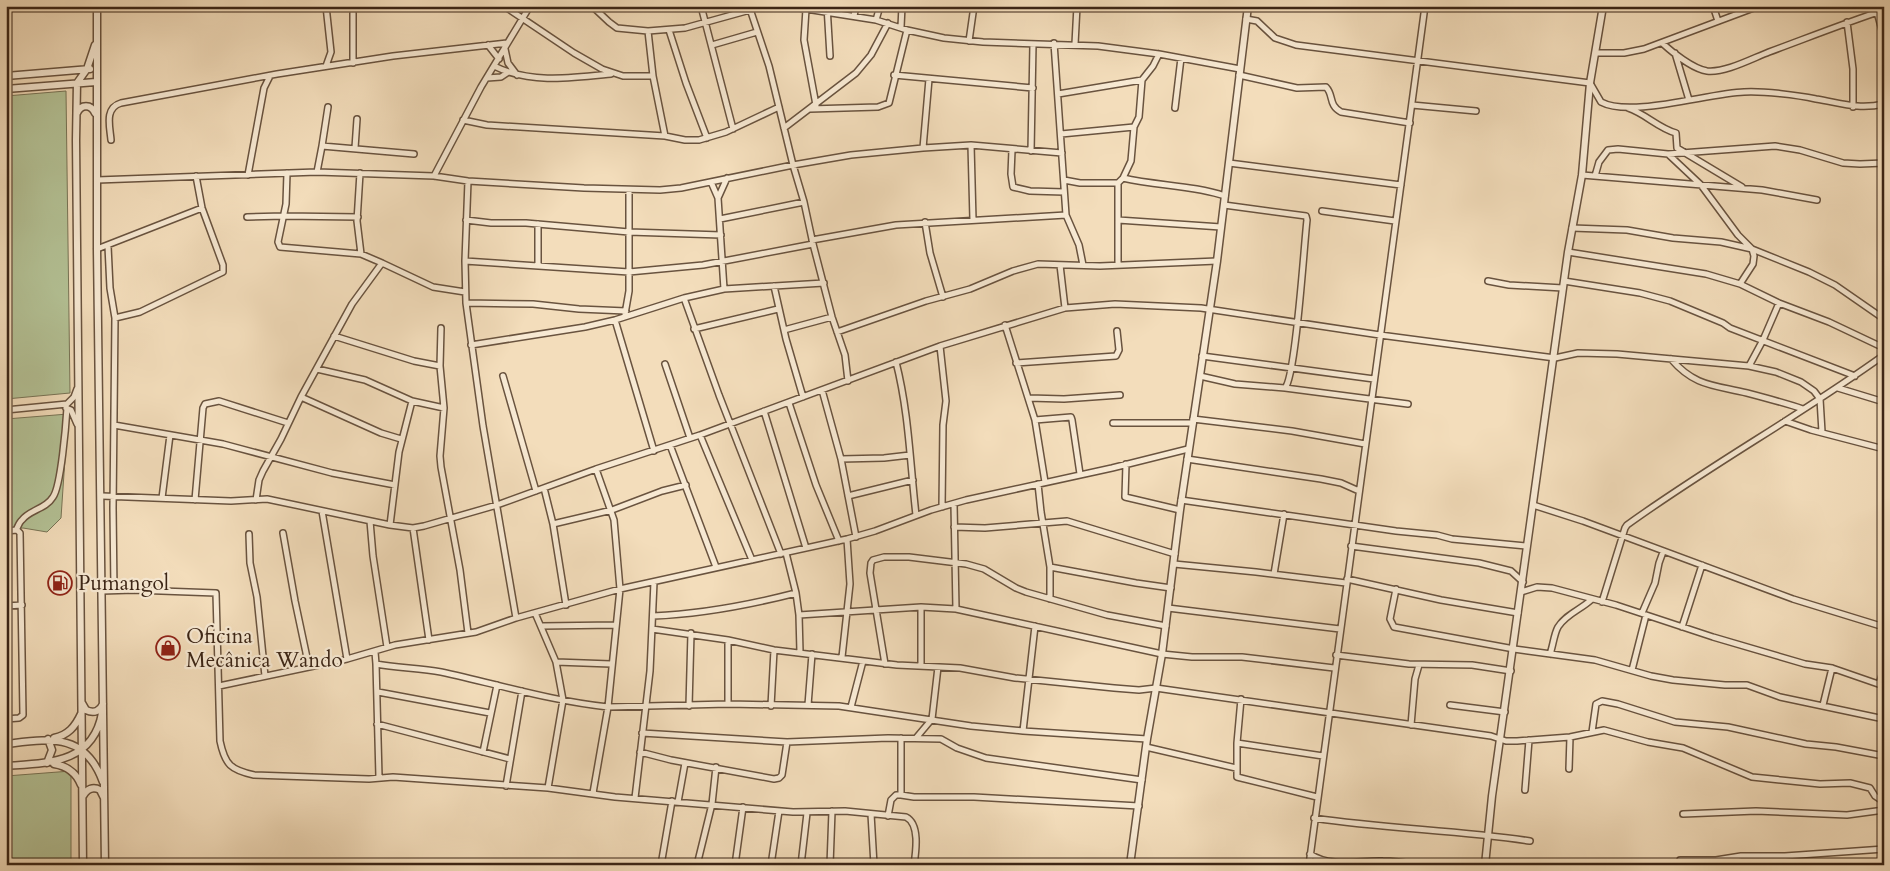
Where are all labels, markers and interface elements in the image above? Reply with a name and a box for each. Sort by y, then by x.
place label: Pumangol [78,569,169,598]
fuel station icon: Pumangol [47,570,73,596]
place label: Oficina Mecânica Wando [186,622,343,675]
shop icon: Oficina Mecânica Wando [155,635,181,661]

